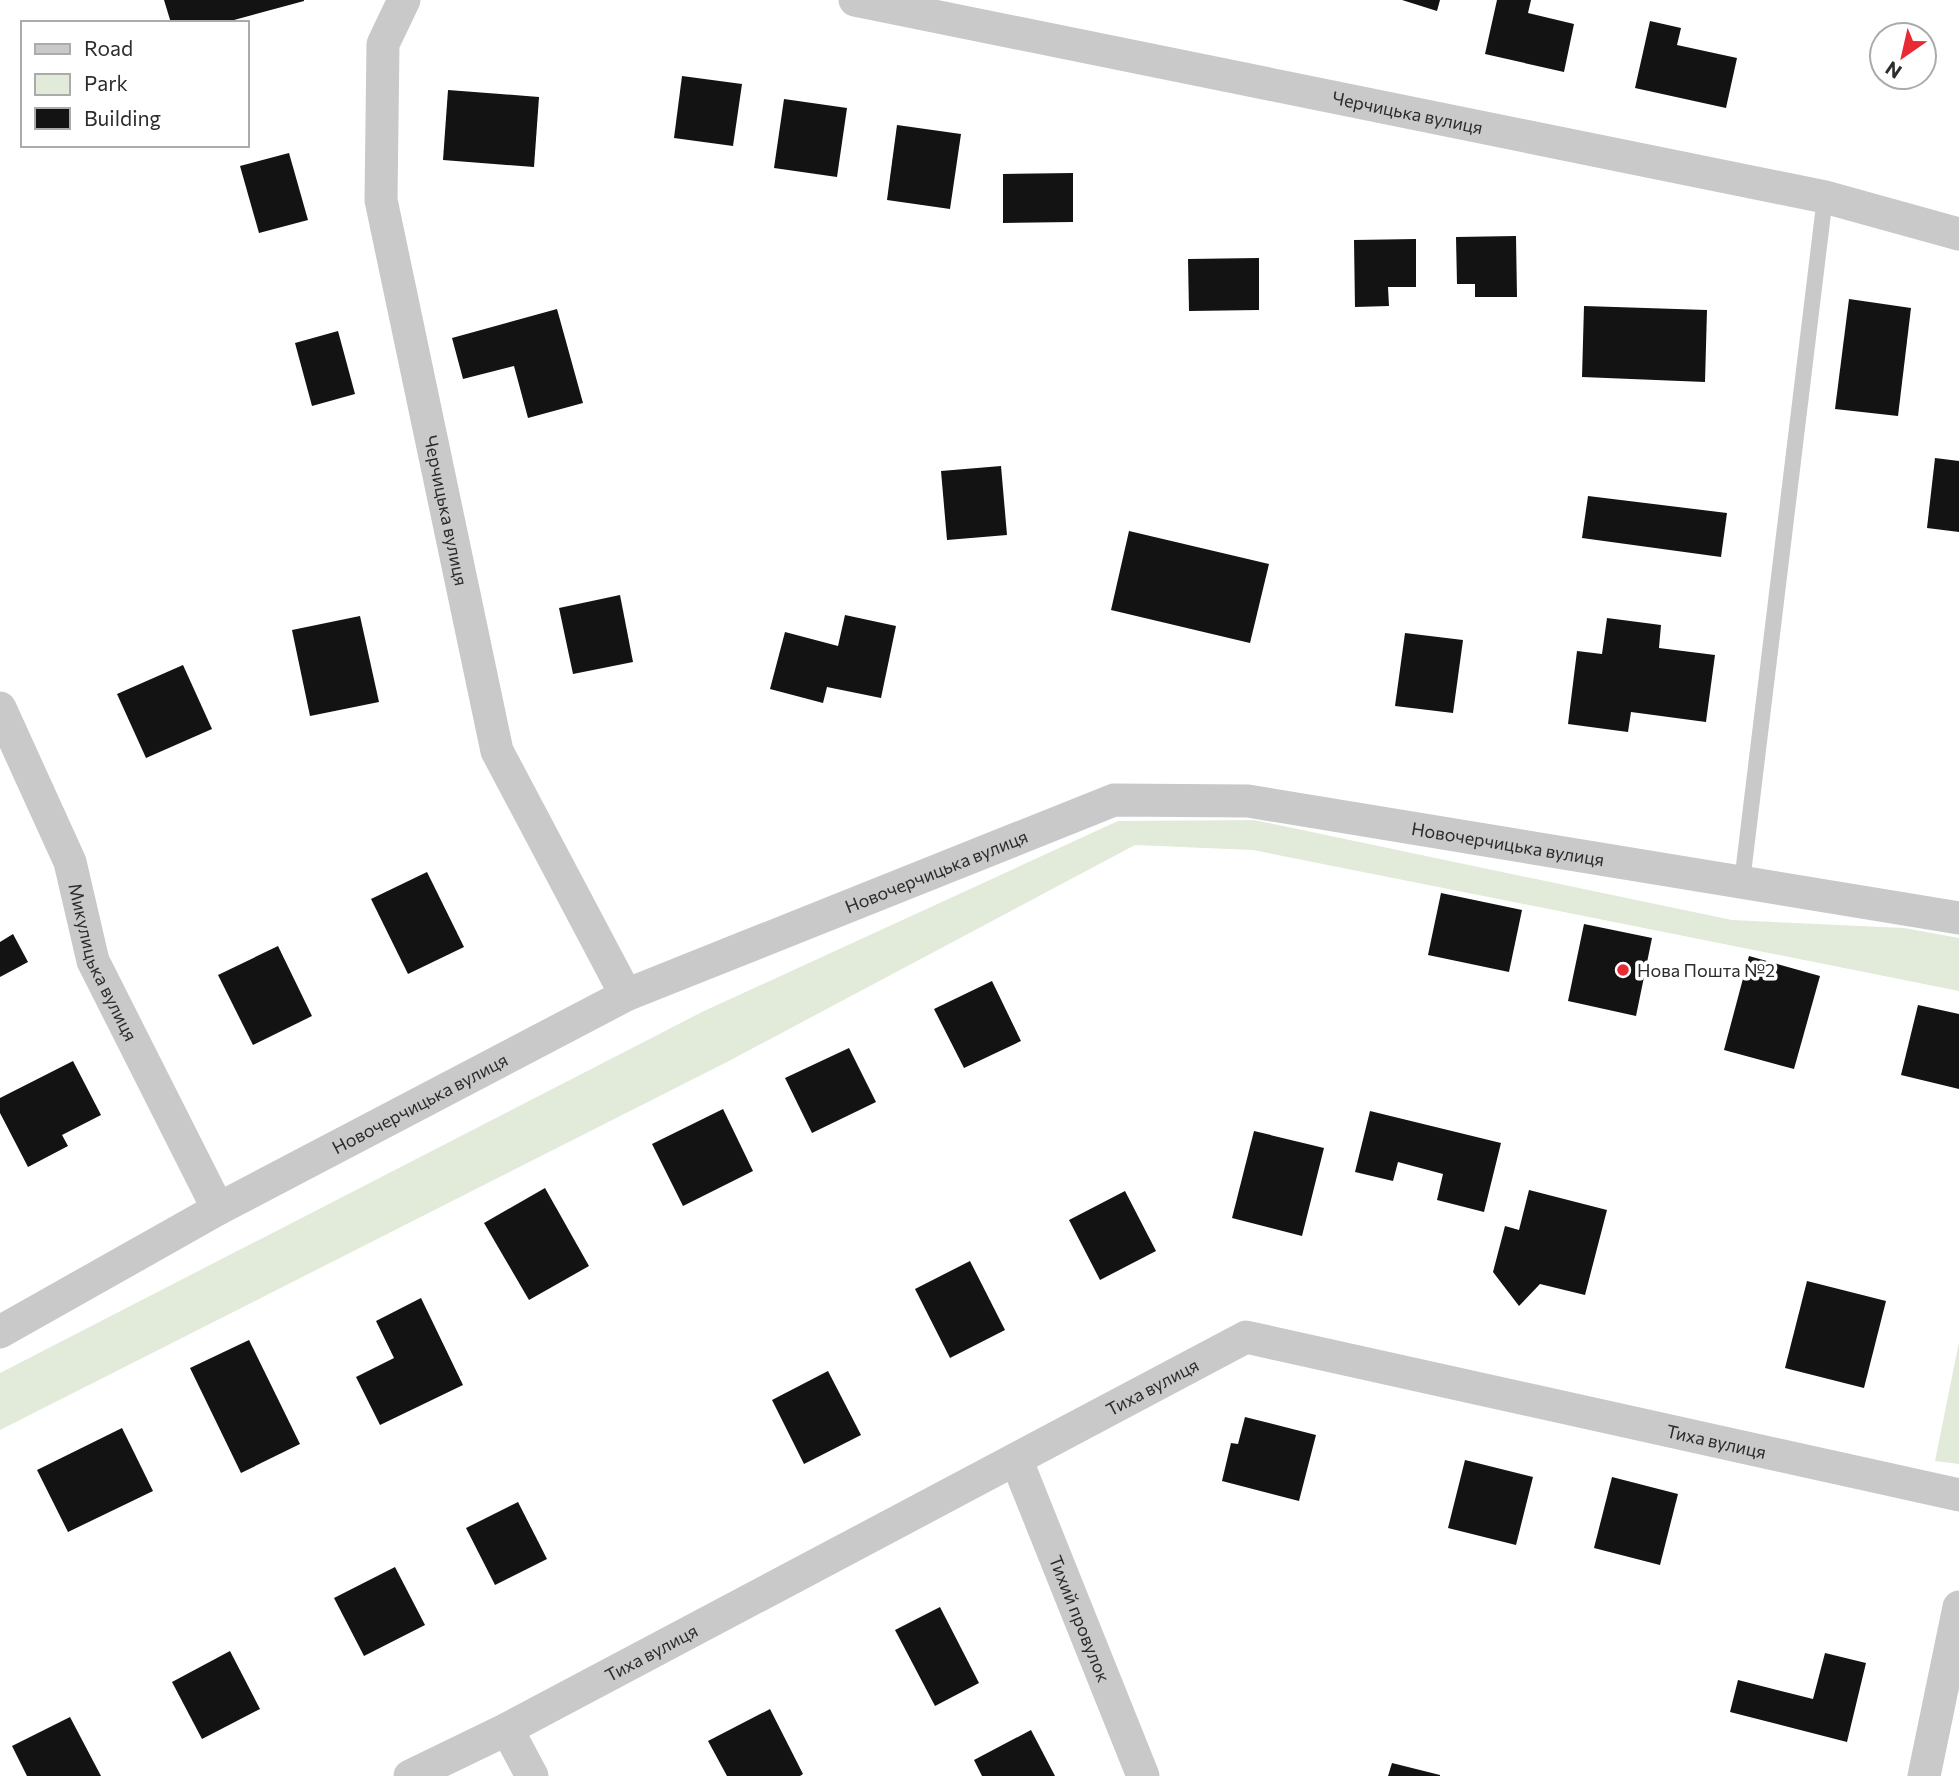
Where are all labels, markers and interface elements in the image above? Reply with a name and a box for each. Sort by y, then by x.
legend [21,21,248,147]
north arrow [1868,21,1938,91]
text: Road [84,35,133,60]
text: N [1881,57,1906,84]
text: Park [84,70,128,95]
street label: Черчицька вулиця [1330,86,1485,138]
text: Building [84,105,161,130]
street label: Черчицька вулиця [420,433,473,588]
street label: Новочерчицька вулиця [1410,817,1606,870]
street label: Новочерчицька вулиця [841,825,1031,917]
street label: Микулицька вулиця [64,881,142,1045]
place label: Нова Пошта №2 [1637,959,1775,981]
marker: Нова Пошта №2 [1615,962,1631,978]
street label: Новочерчицька вулиця [328,1048,511,1158]
street label: Тиха вулиця [1102,1353,1202,1420]
street label: Тиха вулиця [1664,1419,1768,1463]
street label: Тихий провулок [1045,1552,1115,1686]
street label: Тиха вулиця [601,1619,701,1686]

